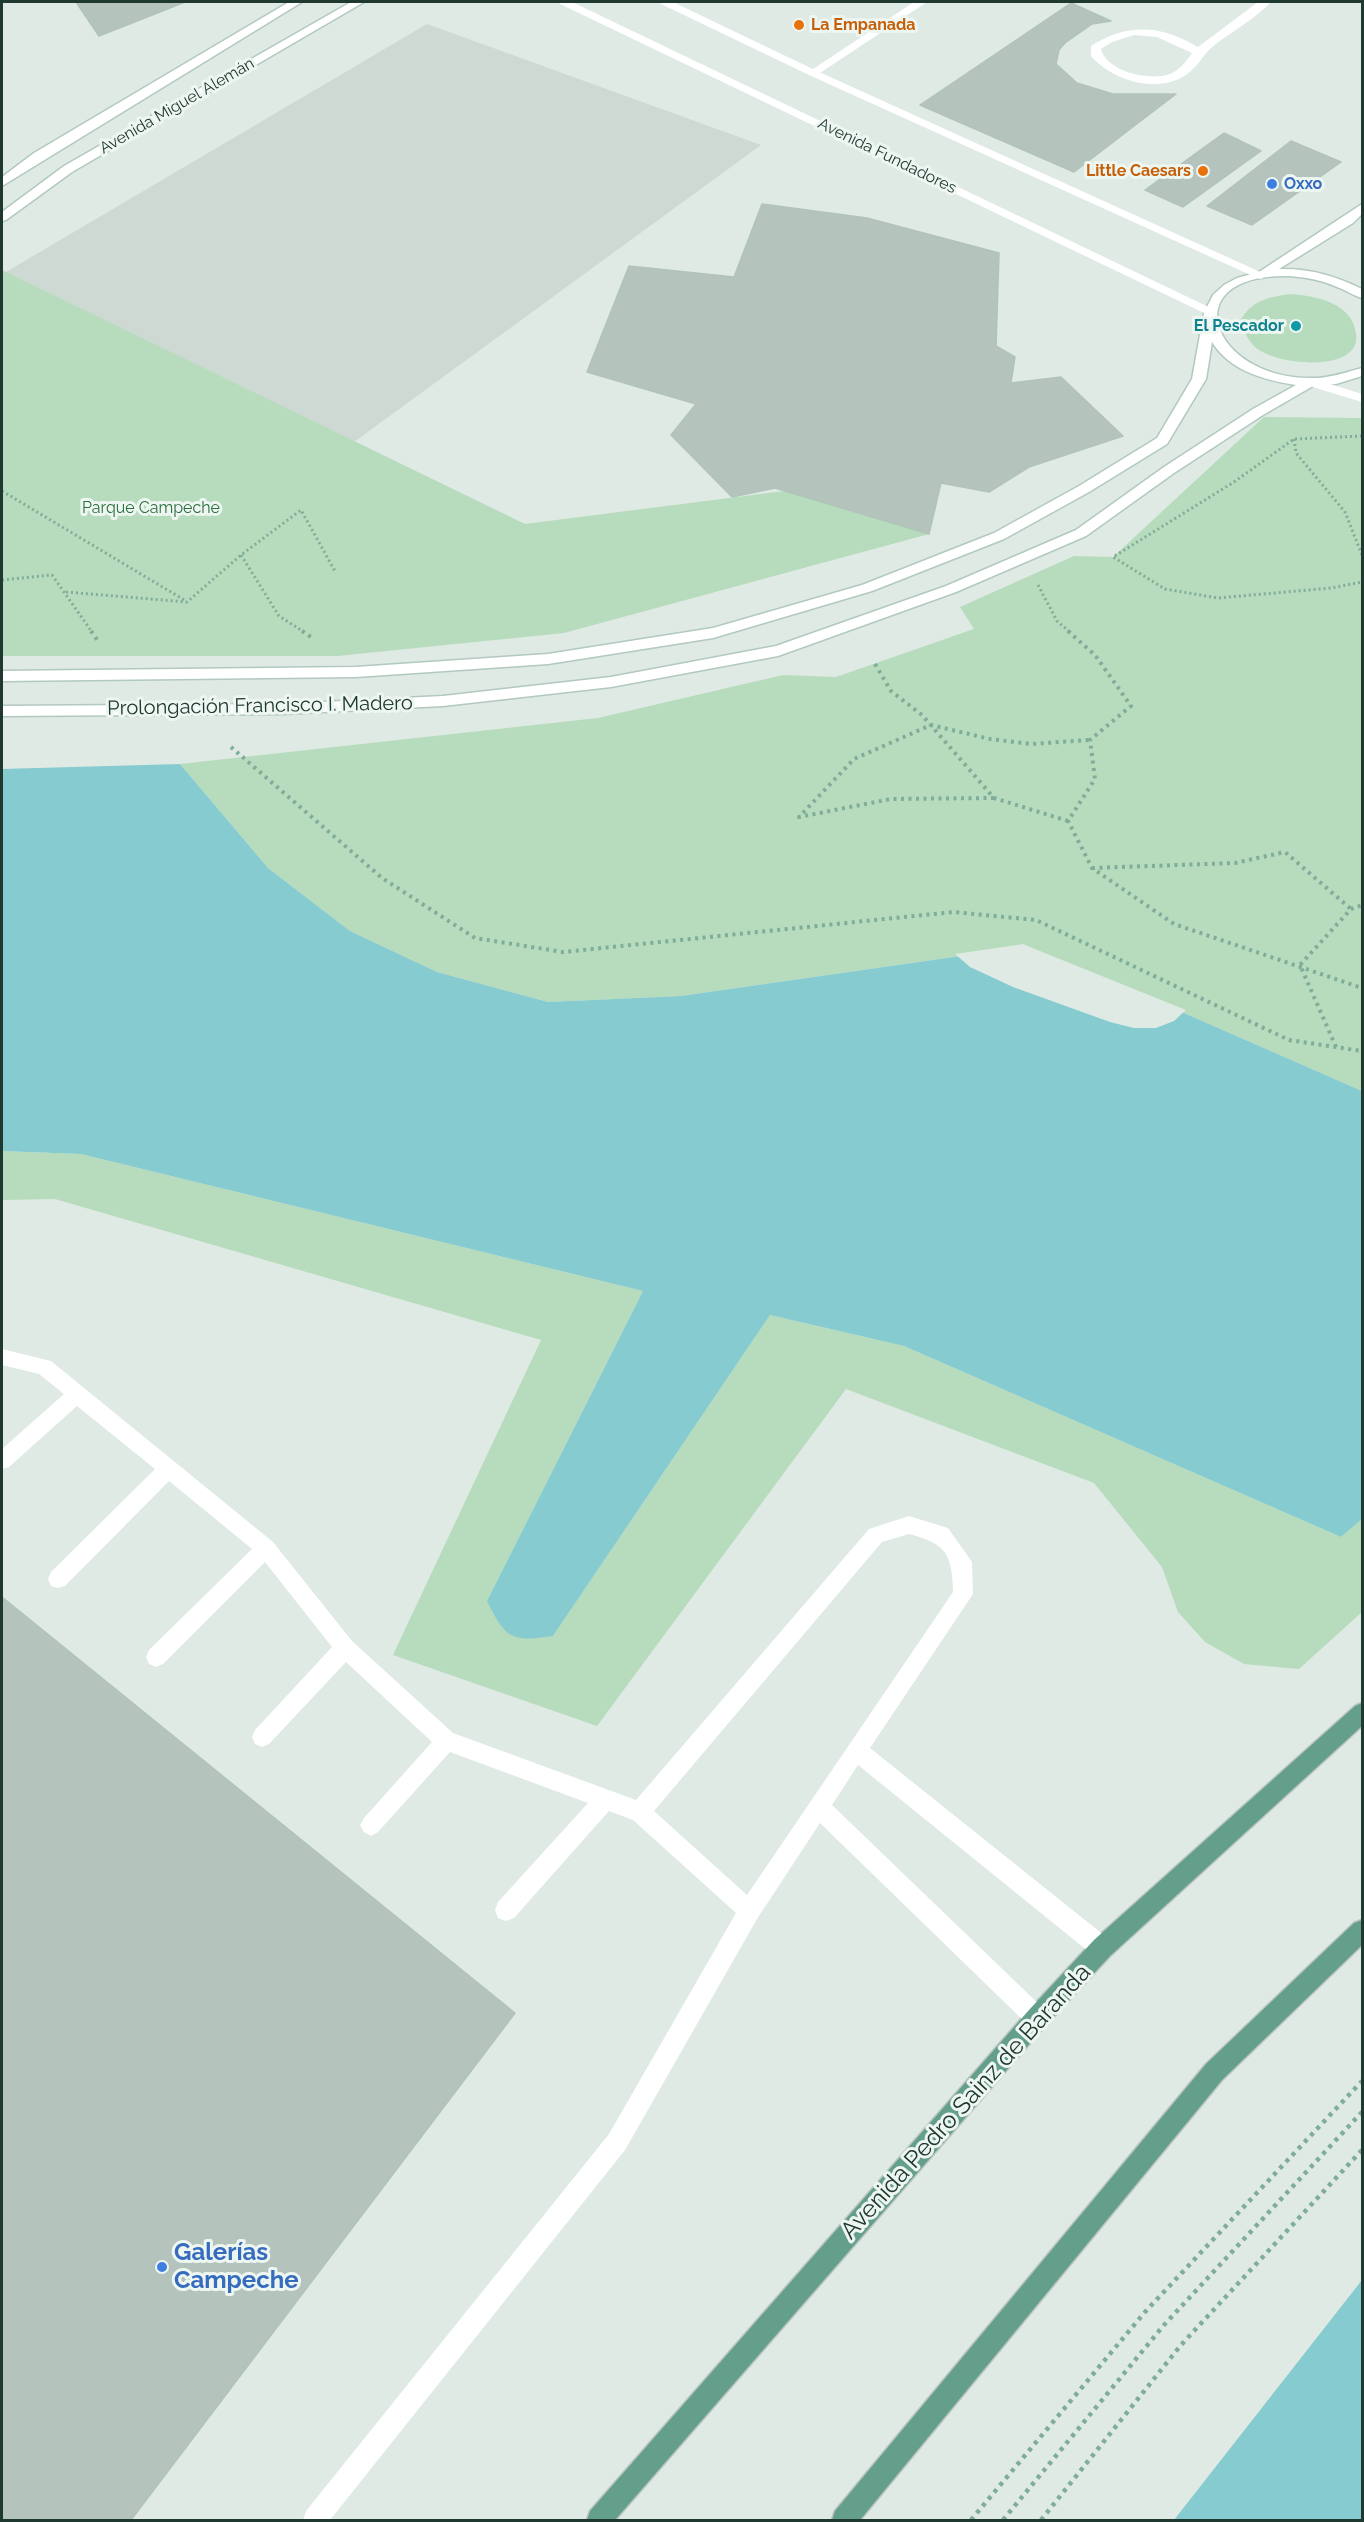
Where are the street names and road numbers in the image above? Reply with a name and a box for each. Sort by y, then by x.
street label: Avenida Miguel Alemán [96,54,258,158]
street label: Avenida Fundadores [815,114,959,198]
street label: Prolongación Francisco I. Madero [107,691,413,721]
street label: Avenida Pedro Sainz de Baranda [835,1959,1097,2245]

